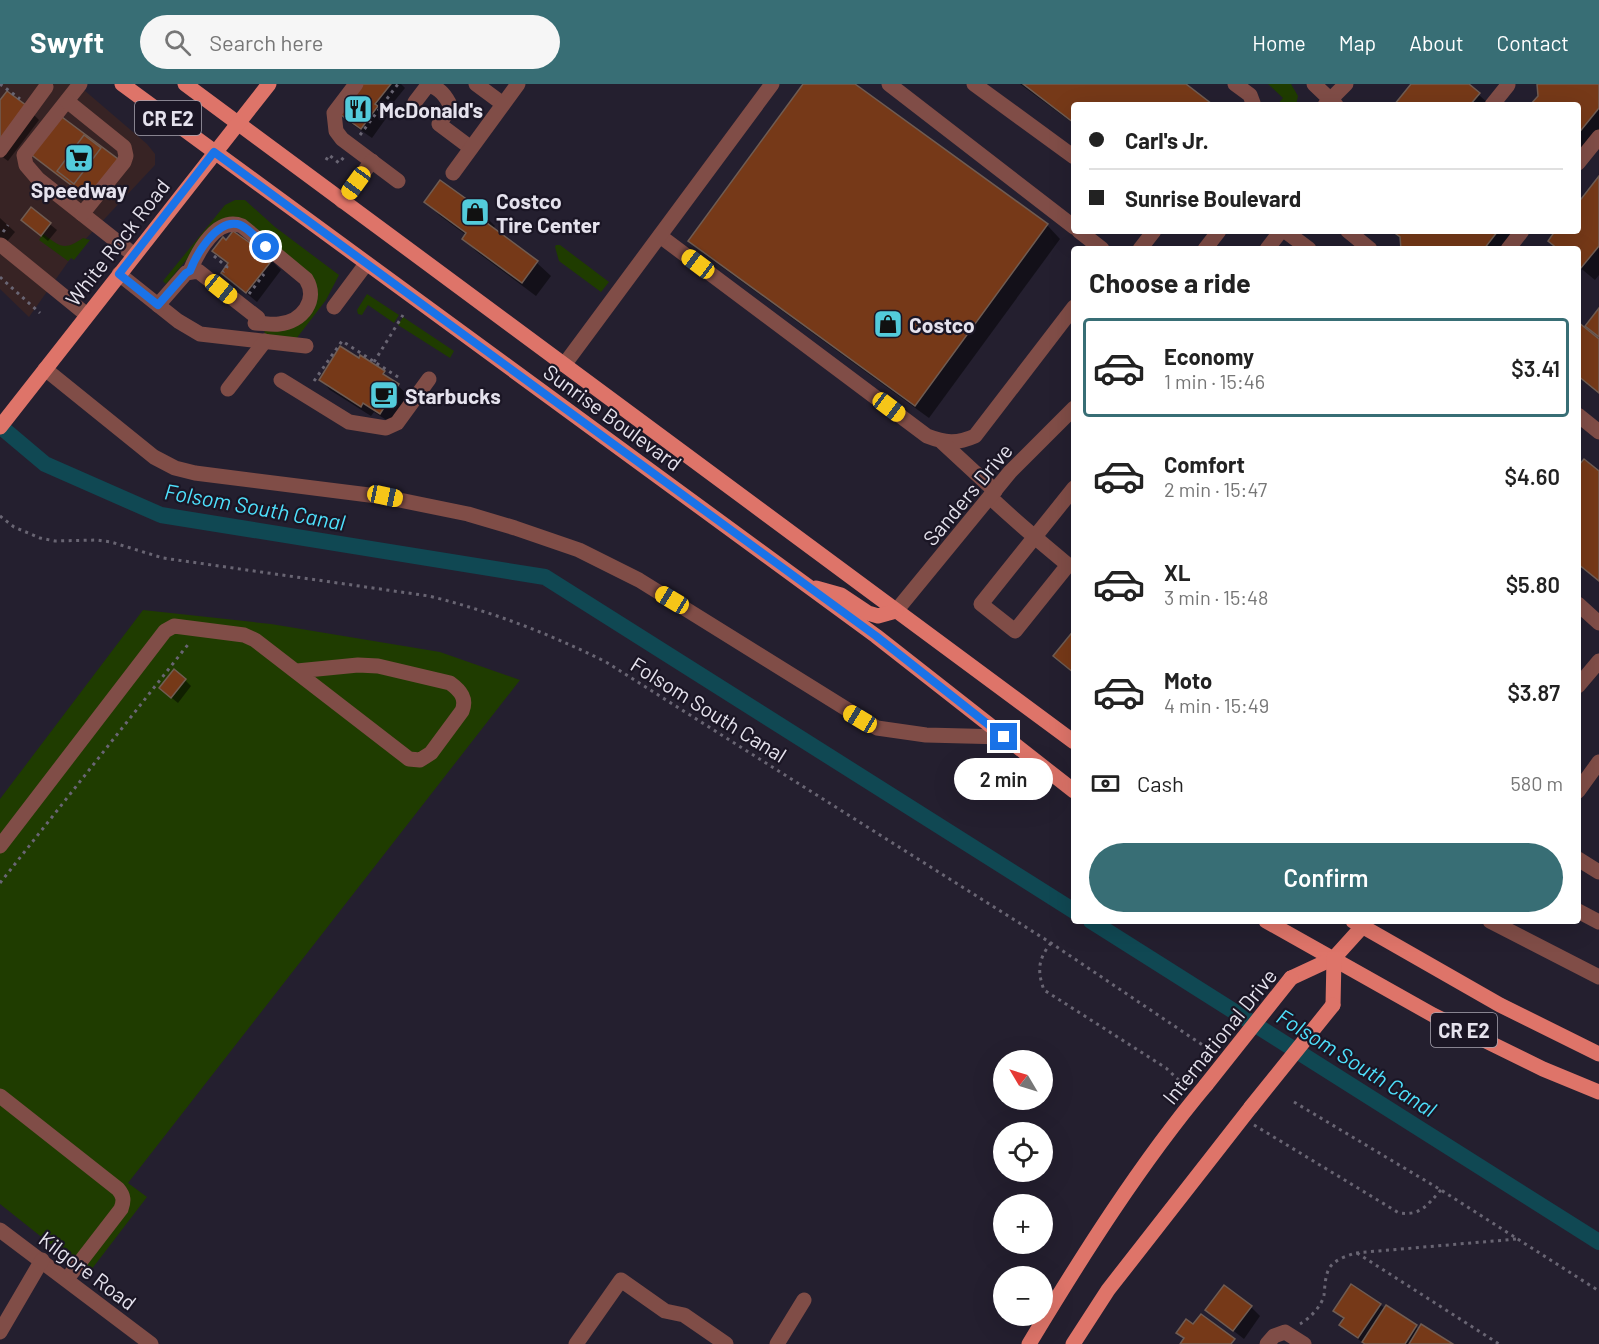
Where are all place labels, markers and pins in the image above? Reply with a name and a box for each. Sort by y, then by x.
restaurant icon: McDonald's [342,93,374,125]
place label: McDonald's [379,97,483,122]
supermarket icon: Speedway [63,142,95,174]
place label: Speedway [31,177,128,202]
place label: Costco Tire Center [496,188,600,237]
shop icon: Costco Tire Center [459,196,491,228]
shop icon: Costco [872,308,904,340]
place label: Costco [909,312,975,337]
cafe icon: Starbucks [368,379,400,411]
place label: Starbucks [405,383,501,408]

